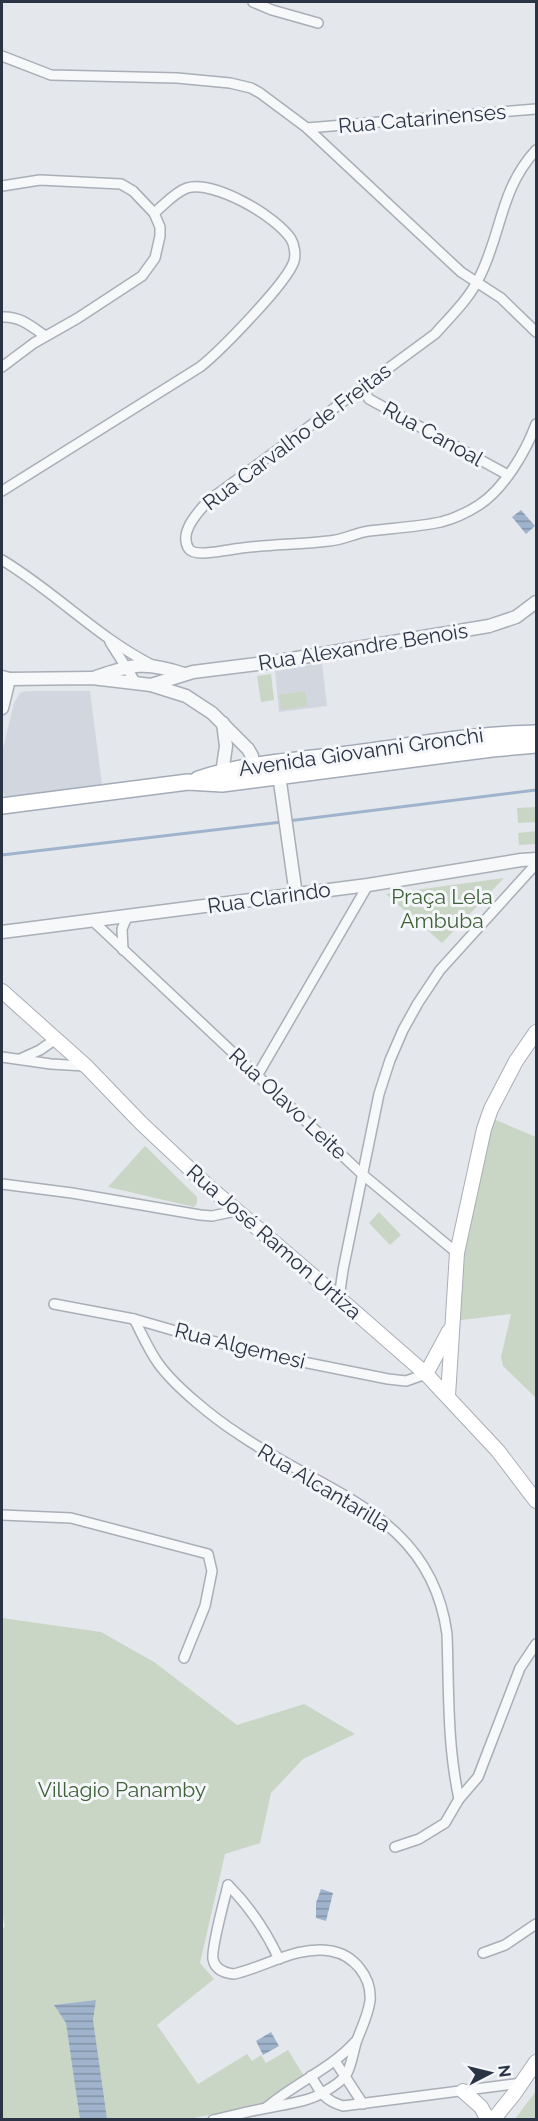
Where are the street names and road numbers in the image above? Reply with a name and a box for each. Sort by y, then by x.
street label: Rua Catarinenses [337,99,507,138]
street label: Rua Carvalho de Freitas [198,358,396,516]
street label: Rua Canoal [379,396,488,471]
street label: Rua Alexandre Benois [256,618,469,675]
street label: Avenida Giovanni Gronchi [237,722,485,781]
street label: Rua Clarindo [206,876,332,919]
street label: Rua Olavo Leite [224,1043,353,1165]
street label: Rua José Ramon Urtiza [182,1159,367,1324]
street label: Rua Algemesi [172,1317,308,1374]
street label: Rua Alcantarilla [253,1438,395,1537]

